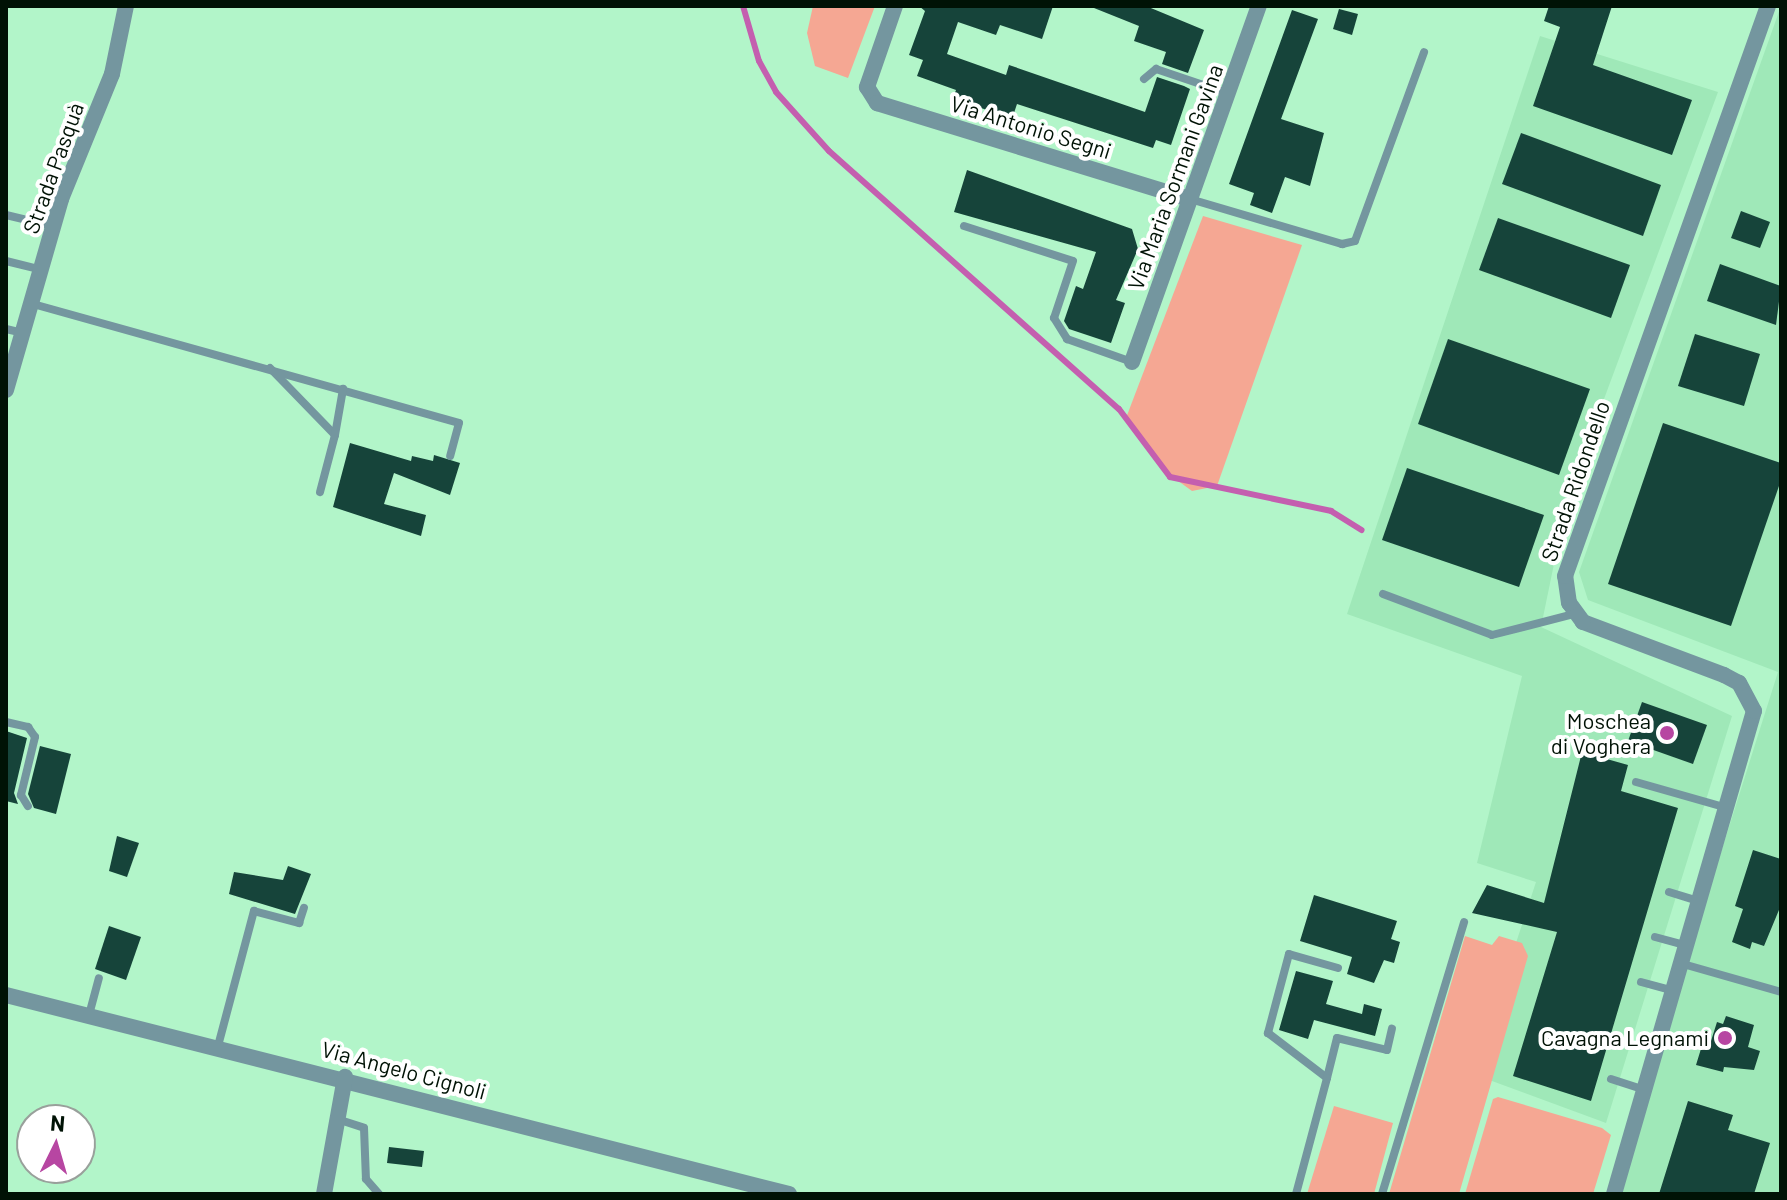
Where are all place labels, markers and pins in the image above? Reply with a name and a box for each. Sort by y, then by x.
place label: Moschea di Voghera [1551,707,1651,758]
marker: Moschea di Voghera [1658,724,1676,742]
place label: Cavagna Legnami [1541,1025,1709,1051]
marker: Cavagna Legnami [1716,1029,1734,1047]

